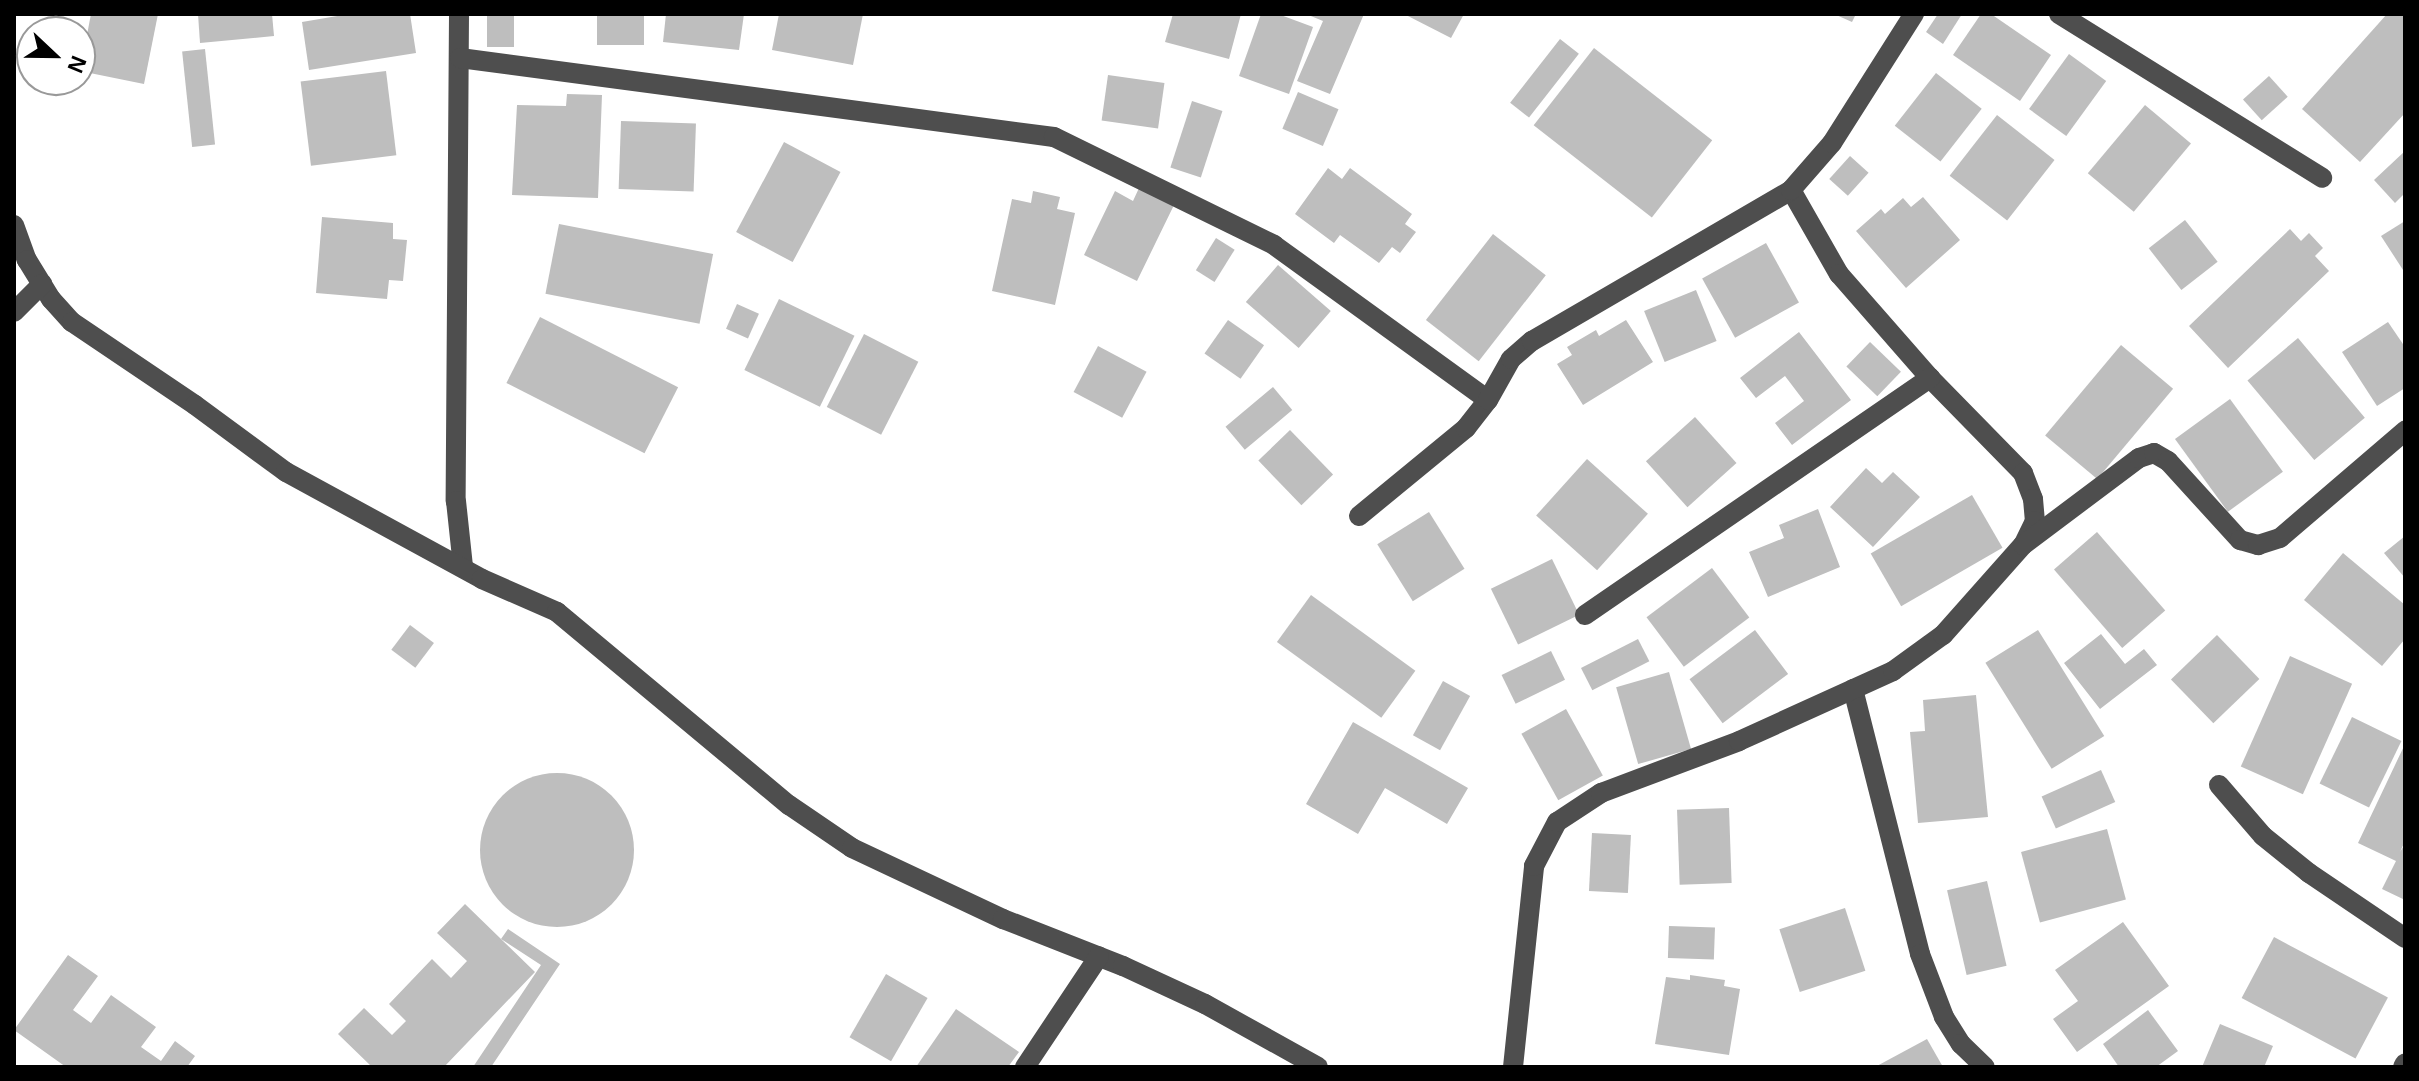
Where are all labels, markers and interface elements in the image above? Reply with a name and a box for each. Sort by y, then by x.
north arrow [16,16,96,96]
text: N [62,52,91,76]

